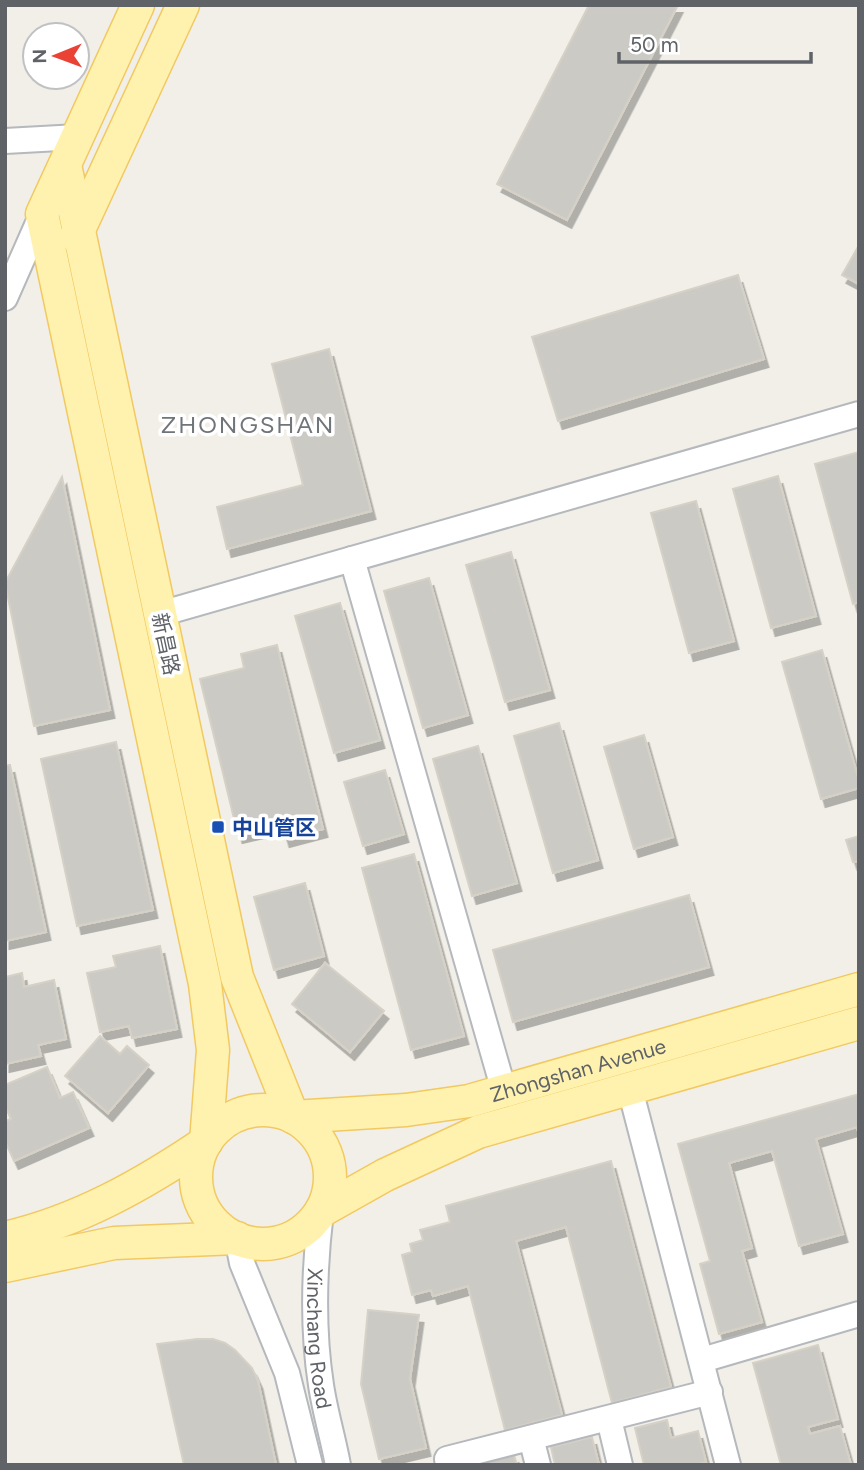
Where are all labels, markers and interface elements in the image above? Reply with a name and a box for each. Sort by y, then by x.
north arrow [21,21,91,91]
scale bar [619,21,812,65]
text: 50 m [630,32,679,57]
text: N [28,49,51,64]
district label: ZHONGSHAN [161,410,335,439]
street label: 新昌路 [147,611,185,677]
place label: 中山管区 [232,815,316,840]
marker: 中山管区 [210,819,226,835]
street label: Zhongshan Avenue [487,1033,668,1107]
street label: Xinchang Road [302,1268,338,1411]

